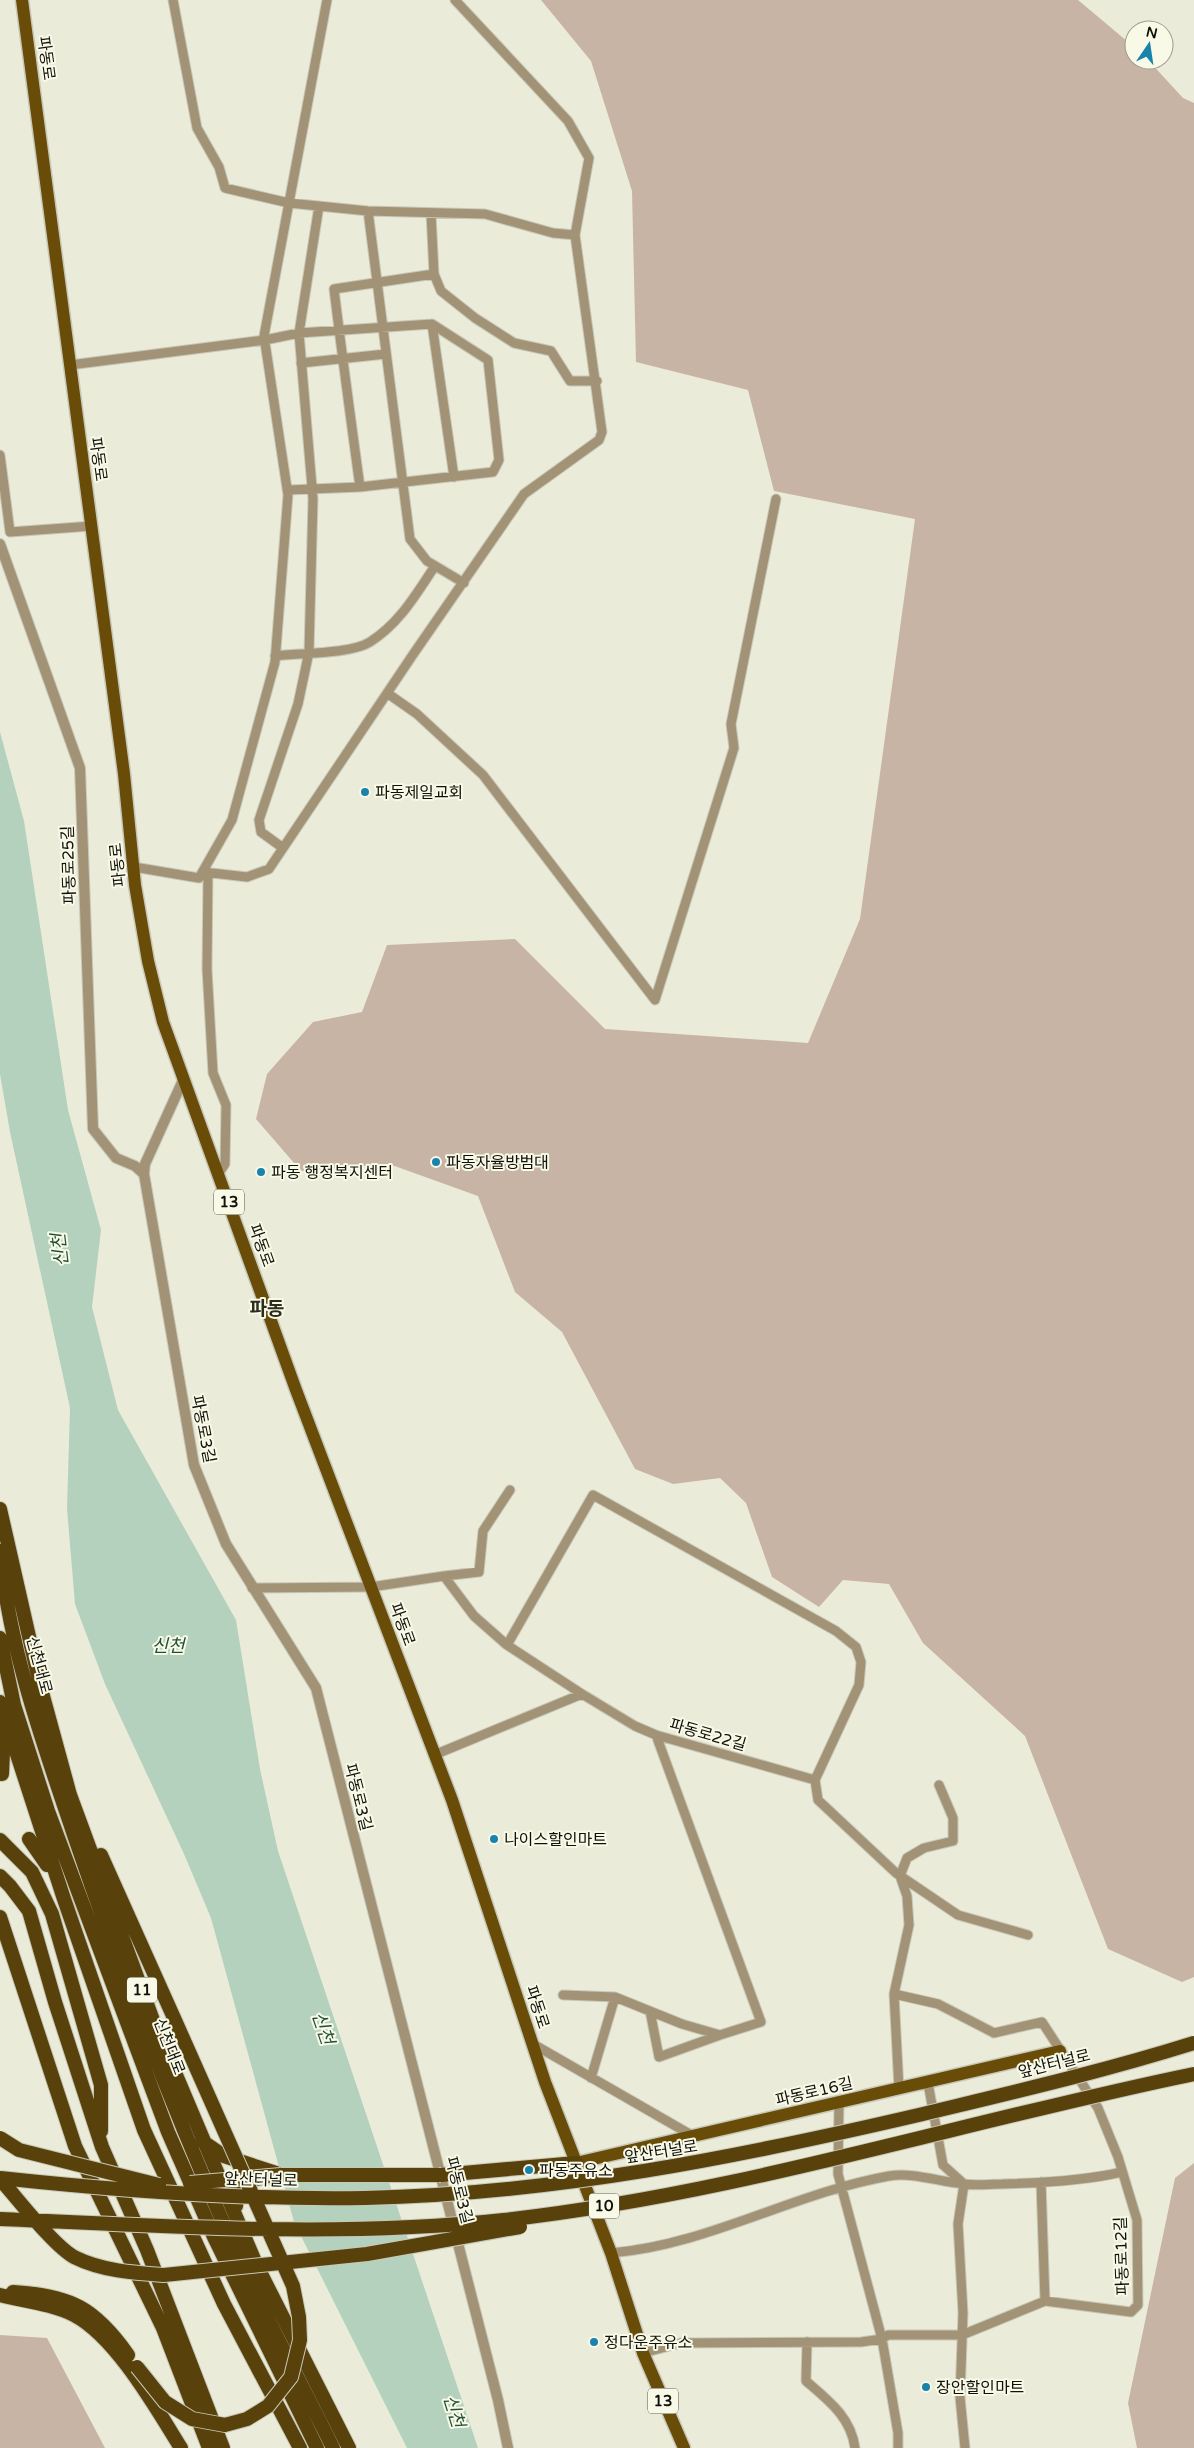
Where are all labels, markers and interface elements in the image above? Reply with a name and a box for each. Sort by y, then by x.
north arrow [1124,20,1174,70]
text: N [1144,23,1159,42]
street label: 파동로 [33,35,59,82]
street label: 파동로 [85,436,111,483]
place label: 파동제일교회 [375,783,463,803]
marker: 파동제일교회 [359,786,371,798]
street label: 파동로25길 [58,825,80,905]
street label: 파동로 [106,842,130,888]
place label: 파동자율방범대 [446,1153,549,1173]
marker: 파동자율방범대 [430,1156,442,1168]
place label: 파동 행정복지센터 [271,1163,393,1183]
marker: 파동 행정복지센터 [255,1166,267,1178]
road number: 13 [214,1190,244,1214]
street label: 파동로 [244,1221,278,1270]
water label: 신천 [47,1230,73,1268]
district label: 파동 [250,1298,284,1320]
street label: 파동로3길 [187,1393,219,1465]
street label: 파동로 [385,1600,419,1649]
street label: 신천대로 [22,1634,56,1697]
water label: 신천 [151,1635,187,1657]
street label: 파동로22길 [667,1714,748,1755]
street label: 파동로3길 [340,1761,376,1833]
place label: 나이스할인마트 [504,1830,607,1850]
marker: 나이스할인마트 [488,1833,500,1845]
road number: 11 [127,1978,157,2002]
street label: 파동로 [521,1983,553,2032]
water label: 신천 [307,2009,340,2050]
street label: 신천대로 [149,2015,189,2078]
street label: 앞산터널로 [1016,2045,1093,2083]
street label: 파동로16길 [773,2073,855,2111]
street label: 앞산터널로 [623,2136,699,2168]
street label: 파동로3길 [441,2154,477,2226]
place label: 파동주유소 [539,2161,613,2181]
marker: 파동주유소 [523,2164,535,2176]
street label: 앞산터널로 [224,2169,298,2191]
road number: 10 [589,2194,619,2218]
street label: 파동로12길 [1111,2216,1133,2296]
place label: 정다운주유소 [604,2333,692,2353]
marker: 정다운주유소 [588,2336,600,2348]
place label: 장안할인마트 [936,2378,1024,2398]
marker: 장안할인마트 [920,2381,932,2393]
road number: 13 [648,2388,678,2414]
water label: 신천 [439,2392,470,2432]

